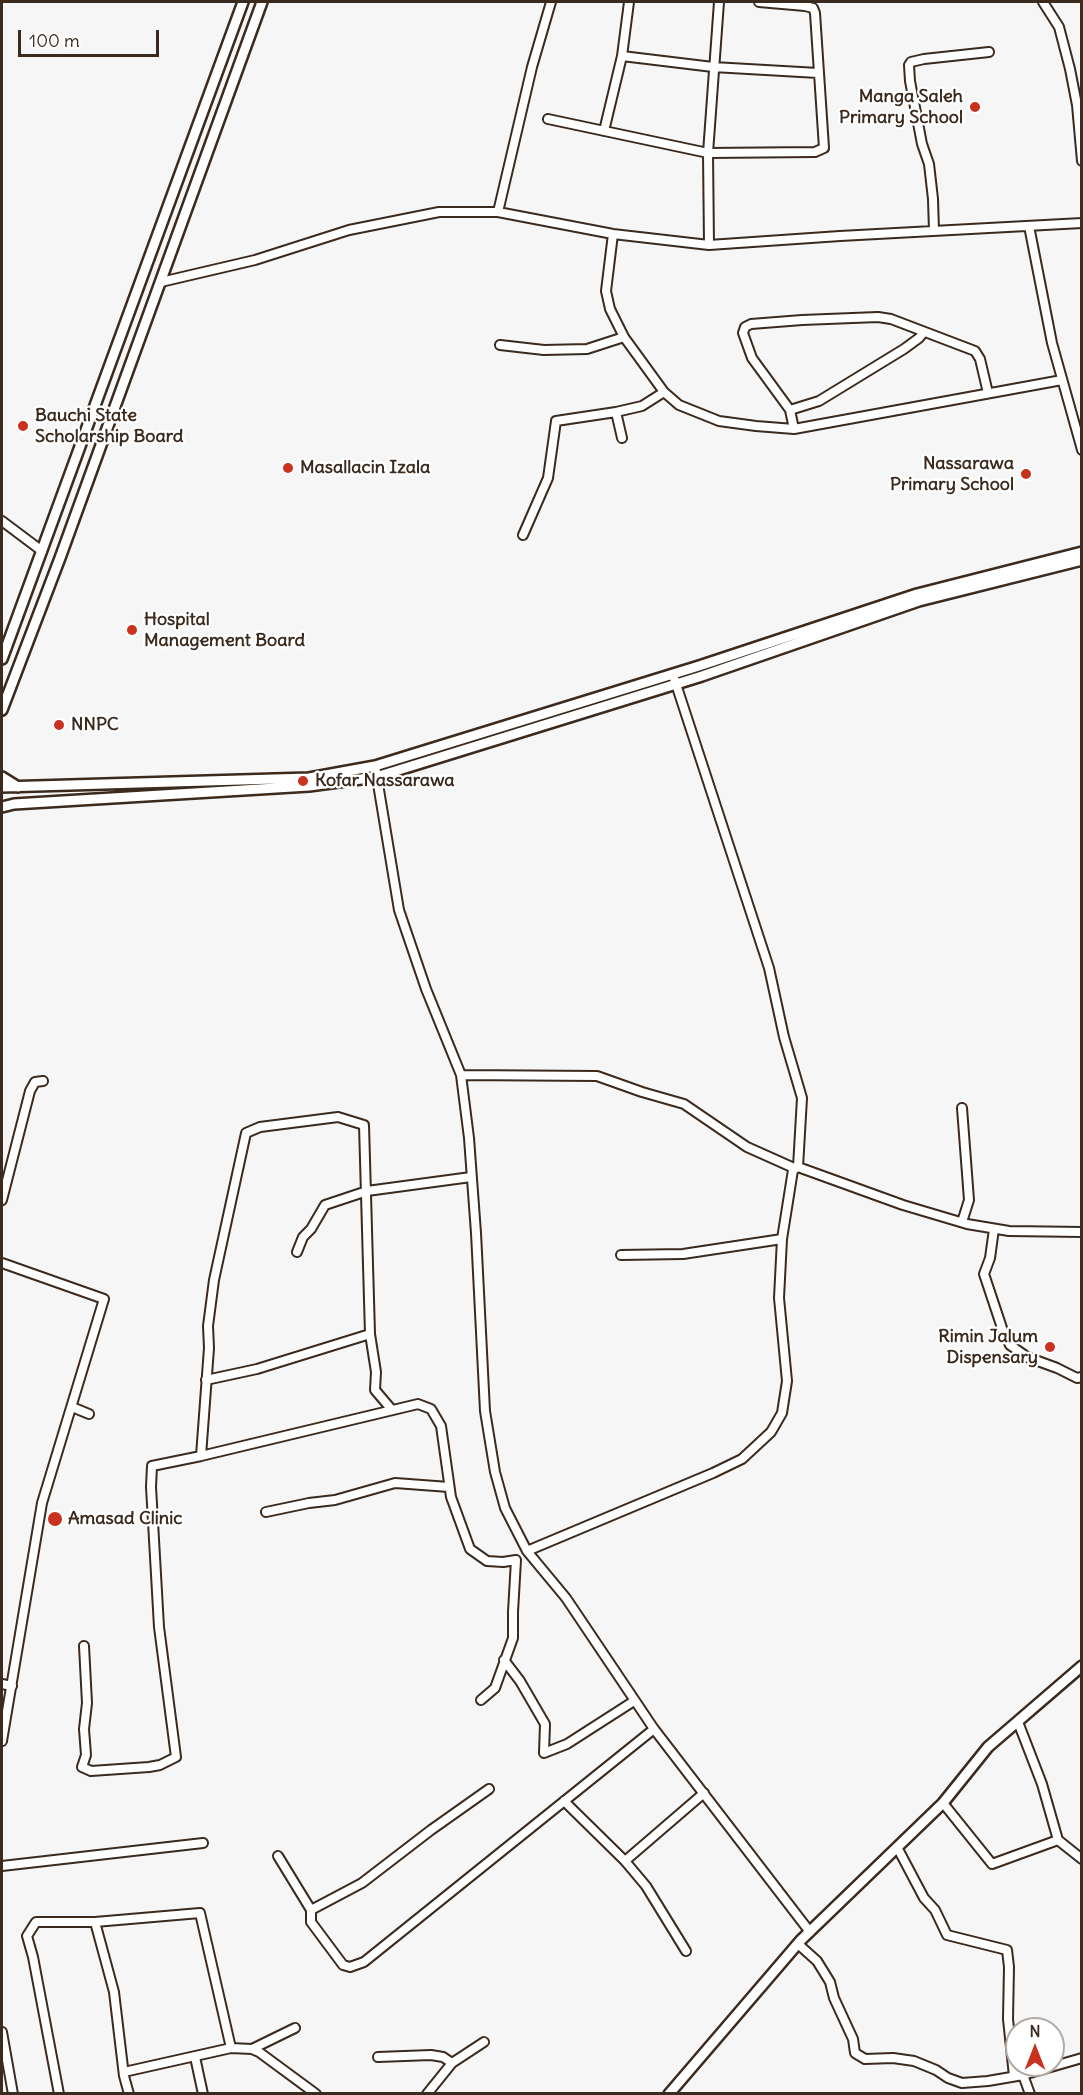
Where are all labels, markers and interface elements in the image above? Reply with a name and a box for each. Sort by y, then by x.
scale bar [21,18,162,56]
text: 100 m [29,29,80,52]
place label: Manga Saleh Primary School [839,86,963,128]
marker: Manga Saleh Primary School [968,100,982,114]
place label: Bauchi State Scholarship Board [35,405,183,448]
marker: Bauchi State Scholarship Board [16,419,30,433]
place label: Nassarawa Primary School [890,453,1014,496]
place label: Masallacin Izala [300,457,430,479]
marker: Masallacin Izala [281,461,295,475]
marker: Nassarawa Primary School [1019,467,1033,481]
place label: Hospital Management Board [144,609,305,652]
marker: Hospital Management Board [125,623,139,637]
place label: NNPC [71,714,119,736]
marker: NNPC [52,718,66,732]
place label: Kofar Nassarawa [315,770,455,792]
marker: Kofar Nassarawa [296,774,310,788]
place label: Rimin Jalum Dispensary [938,1326,1038,1368]
marker: Rimin Jalum Dispensary [1043,1340,1057,1354]
place label: Amasad Clinic [68,1508,182,1530]
marker: Amasad Clinic [46,1510,64,1528]
north arrow [1005,2017,1065,2077]
text: N [1029,2021,1041,2041]

